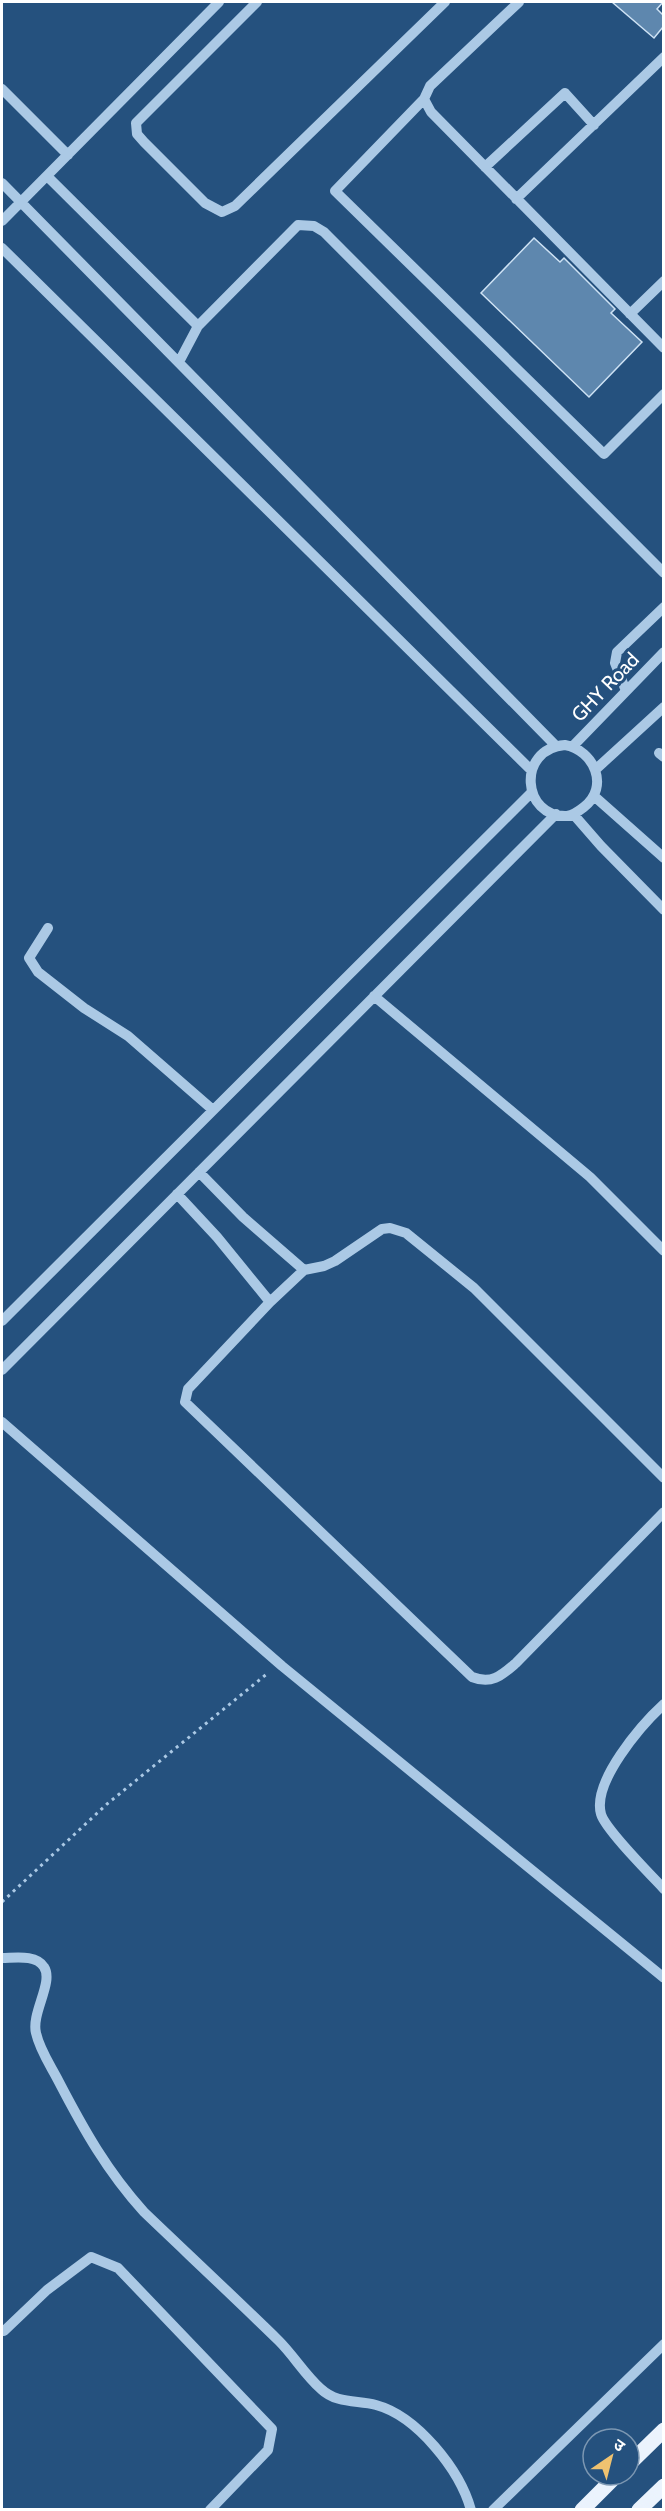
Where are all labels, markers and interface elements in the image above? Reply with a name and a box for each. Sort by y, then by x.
street label: GHY Road [566,647,644,727]
north arrow [581,2427,641,2487]
text: उ [610,2435,629,2456]

